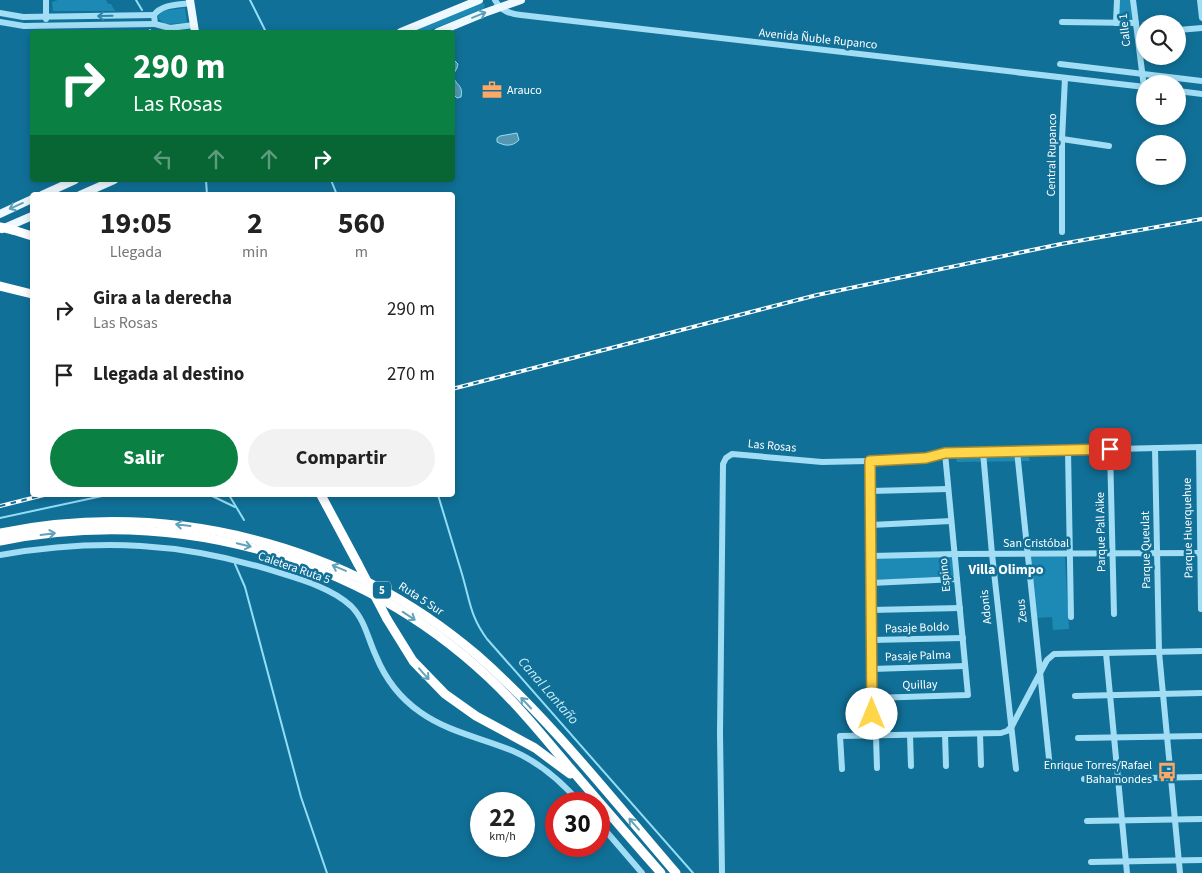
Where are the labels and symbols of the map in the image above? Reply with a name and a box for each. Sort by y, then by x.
one-way arrow [471,10,487,19]
one-way arrow [97,11,114,21]
street label: Calle 1 [1115,13,1135,47]
street label: Avenida Ñuble Rupanco [758,24,878,54]
office icon: Arauco [481,79,503,101]
place label: Arauco [507,82,542,99]
street label: Central Rupanco [1043,113,1061,197]
one-way arrow [9,202,24,212]
pin [1089,428,1131,470]
street label: Las Rosas [747,435,797,457]
street label: Parque Huerquehue [1179,478,1197,578]
street label: Parque Pall Aike [1092,492,1110,572]
street label: Parque Queulat [1137,511,1155,589]
one-way arrow [175,520,191,530]
one-way arrow [40,529,56,539]
street label: San Cristóbal [1003,535,1069,552]
one-way arrow [236,541,252,550]
street label: Caletera Ruta 5 [256,548,333,588]
street label: Espino [935,557,955,593]
district label: Villa Olimpo [967,560,1044,580]
one-way arrow [332,563,347,573]
street label: Ruta 5 Sur [395,578,448,620]
road number: 5 [373,582,391,598]
street label: Adonis [976,589,996,625]
street label: Zeus [1012,598,1032,624]
one-way arrow [401,612,415,622]
street label: Pasaje Boldo [884,618,950,638]
street label: Pasaje Palma [885,646,951,666]
water label: Canal Lantaño [513,653,583,729]
one-way arrow [418,667,430,680]
street label: Quillay [902,676,938,694]
position arrow [845,687,897,739]
one-way arrow [520,696,532,709]
place label: Enrique Torres/Rafael Bahamondes [1044,757,1152,788]
bus stop icon: Enrique Torres/Rafael Bahamondes [1156,761,1178,783]
speed limit sign: 30 [545,792,610,857]
one-way arrow [628,818,640,831]

